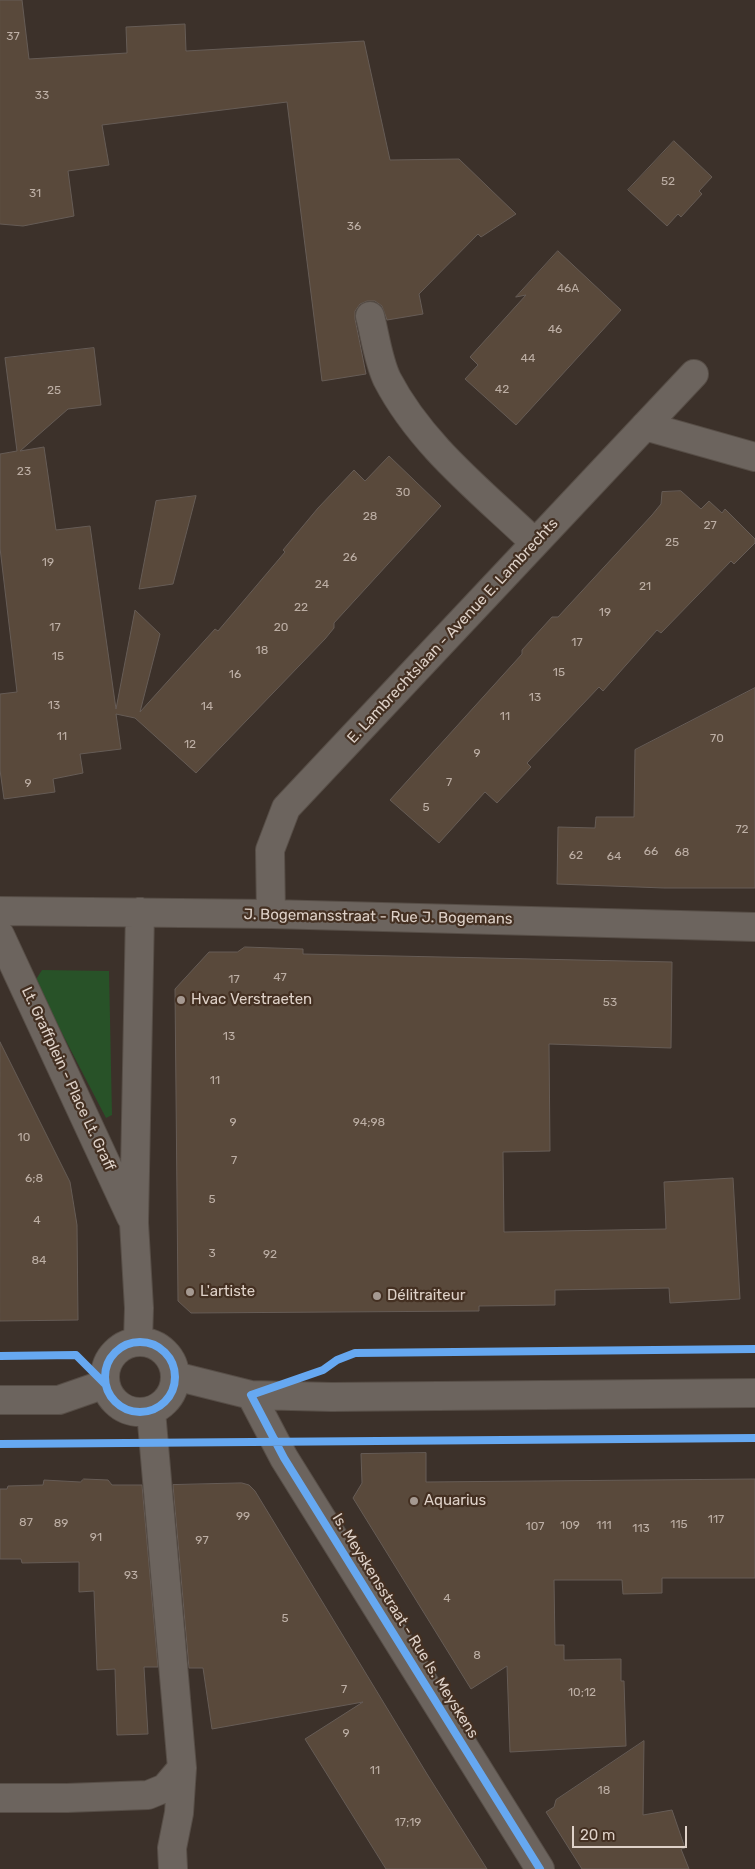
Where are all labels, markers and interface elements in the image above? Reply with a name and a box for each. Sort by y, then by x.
house number: 37 [6,30,20,44]
house number: 33 [35,89,49,103]
house number: 52 [661,175,675,189]
house number: 31 [29,187,41,201]
house number: 36 [347,220,361,234]
house number: 46A [557,282,579,296]
house number: 46 [548,323,562,337]
house number: 44 [521,352,535,366]
house number: 42 [495,383,509,397]
house number: 25 [47,384,61,398]
house number: 23 [17,465,31,479]
house number: 30 [396,486,410,500]
house number: 28 [363,510,377,524]
street label: E. Lambrechtslaan - Avenue E. Lambrechts [344,515,562,747]
house number: 27 [703,519,717,533]
house number: 25 [665,536,679,550]
house number: 26 [343,551,357,565]
house number: 19 [42,556,54,570]
house number: 24 [315,578,329,592]
house number: 21 [639,580,651,594]
house number: 22 [294,601,308,615]
house number: 19 [599,606,611,620]
house number: 17 [49,621,61,635]
house number: 20 [274,621,288,635]
house number: 17 [571,636,583,650]
house number: 18 [256,644,268,658]
house number: 15 [52,650,64,664]
house number: 15 [553,666,565,680]
house number: 16 [229,668,241,682]
house number: 13 [529,691,541,705]
house number: 13 [48,699,60,713]
house number: 14 [201,700,213,714]
house number: 11 [500,710,510,724]
house number: 11 [57,730,67,744]
house number: 70 [710,732,724,746]
house number: 12 [184,738,196,752]
house number: 9 [473,747,481,761]
house number: 7 [446,776,452,790]
house number: 9 [24,777,32,791]
house number: 5 [422,801,430,815]
house number: 72 [735,823,749,837]
house number: 66 [644,845,658,859]
house number: 68 [675,846,689,860]
house number: 62 [569,849,583,863]
house number: 64 [607,850,621,864]
street label: J. Bogemansstraat - Rue J. Bogemans [243,906,513,928]
house number: 47 [273,971,287,985]
house number: 17 [228,973,240,987]
street label: Lt. Graffplein - Place Lt. Graff [17,984,119,1174]
place label: Hvac Verstraeten [191,991,312,1009]
marker: Hvac Verstraeten [175,994,187,1006]
house number: 53 [603,996,617,1010]
house number: 13 [223,1030,235,1044]
house number: 11 [210,1074,220,1088]
house number: 9 [229,1116,237,1130]
house number: 94;98 [353,1116,385,1130]
house number: 10 [18,1131,30,1145]
house number: 7 [231,1154,237,1168]
house number: 6;8 [25,1172,43,1186]
house number: 5 [208,1193,216,1207]
house number: 4 [33,1214,41,1228]
house number: 3 [208,1247,216,1261]
house number: 92 [263,1248,277,1262]
house number: 84 [31,1254,47,1268]
place label: L'artiste [200,1283,255,1301]
marker: L'artiste [184,1286,196,1298]
place label: Délitraiteur [387,1287,465,1305]
marker: Délitraiteur [371,1290,383,1302]
place label: Aquarius [424,1492,486,1510]
marker: Aquarius [408,1495,420,1507]
house number: 99 [236,1510,250,1524]
street label: Is. Meyskensstraat - Rue Is. Meyskens [328,1510,482,1742]
house number: 117 [708,1513,724,1527]
house number: 87 [19,1516,33,1530]
house number: 89 [54,1517,68,1531]
house number: 115 [670,1518,688,1532]
house number: 109 [560,1519,580,1533]
house number: 111 [596,1519,612,1533]
house number: 107 [526,1520,544,1534]
house number: 113 [632,1522,650,1536]
house number: 91 [90,1531,102,1545]
house number: 97 [195,1534,209,1548]
house number: 93 [124,1569,138,1583]
house number: 4 [443,1592,451,1606]
house number: 5 [281,1612,289,1626]
house number: 8 [473,1649,481,1663]
house number: 7 [341,1683,347,1697]
house number: 10;12 [568,1686,596,1700]
house number: 9 [342,1727,350,1741]
house number: 11 [370,1764,380,1778]
house number: 18 [598,1784,610,1798]
house number: 17;19 [395,1816,421,1830]
scale bar [575,1816,690,1848]
text: 20 m [580,1826,615,1844]

